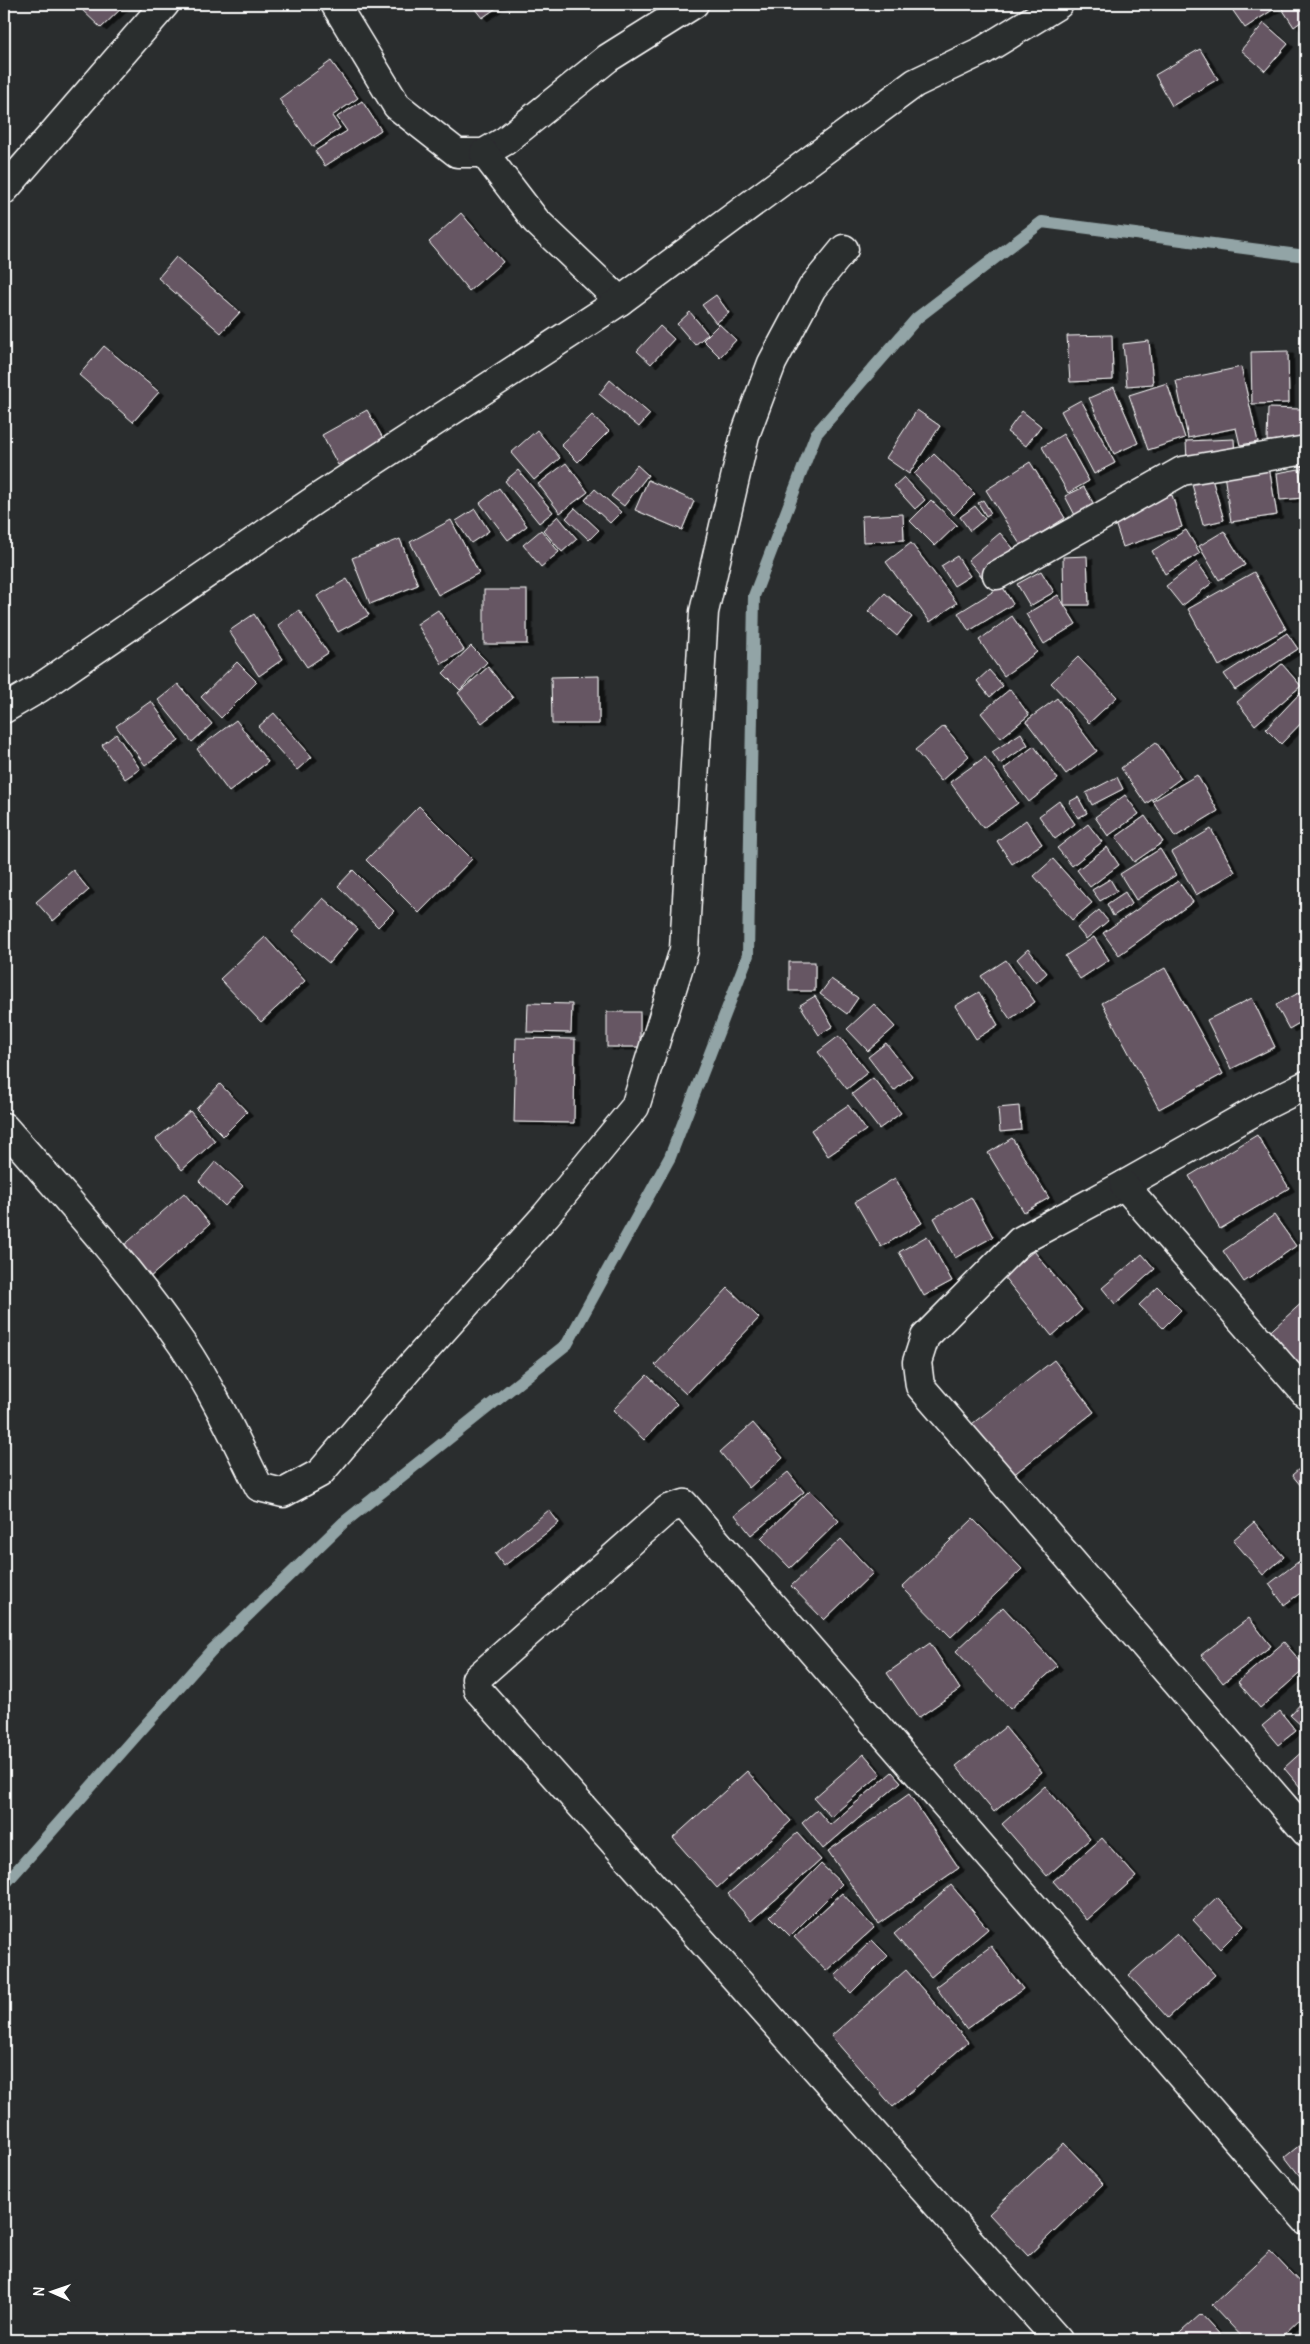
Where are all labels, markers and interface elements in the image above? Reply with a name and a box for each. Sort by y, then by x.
north arrow [28,2266,78,2316]
text: N [30,2286,48,2297]

